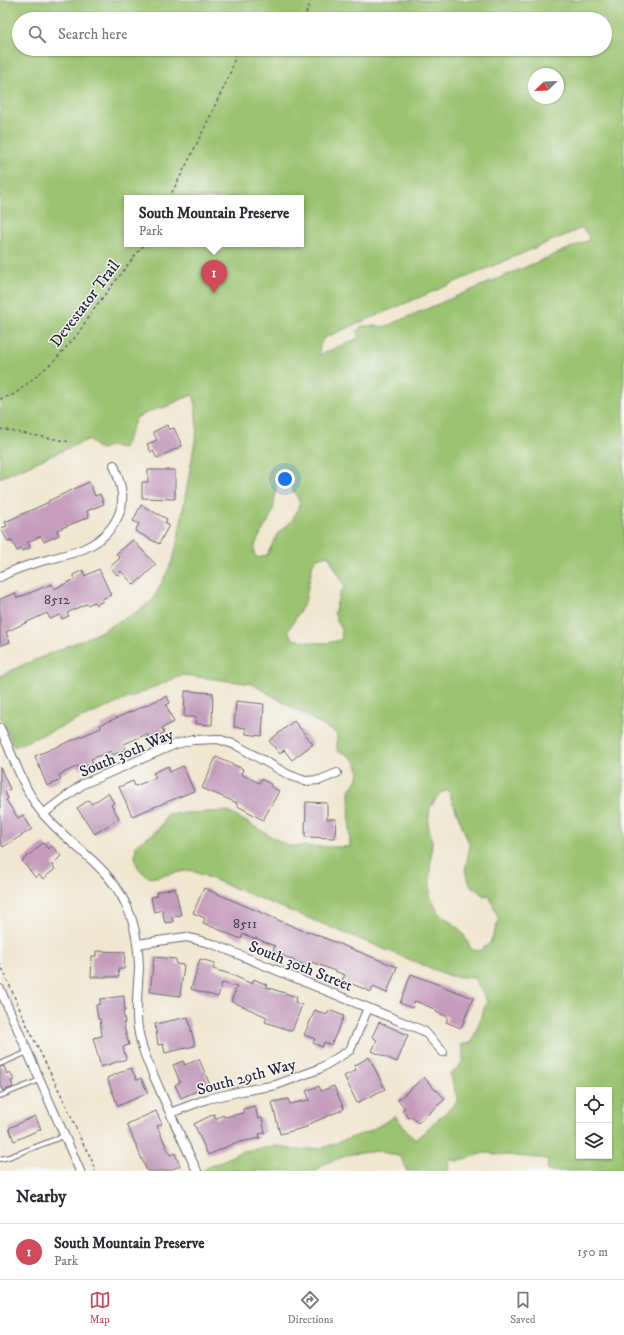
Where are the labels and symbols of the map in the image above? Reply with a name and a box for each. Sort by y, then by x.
north arrow [528,68,564,104]
street label: Devestator Trail [46,256,124,351]
pin: 1 [201,260,227,293]
your location [275,469,295,489]
house number: 8512 [44,591,70,609]
street label: South 30th Way [76,724,177,782]
house number: 8511 [233,915,257,933]
street label: South 30th Street [246,936,355,996]
street label: South 29th Way [195,1054,298,1100]

